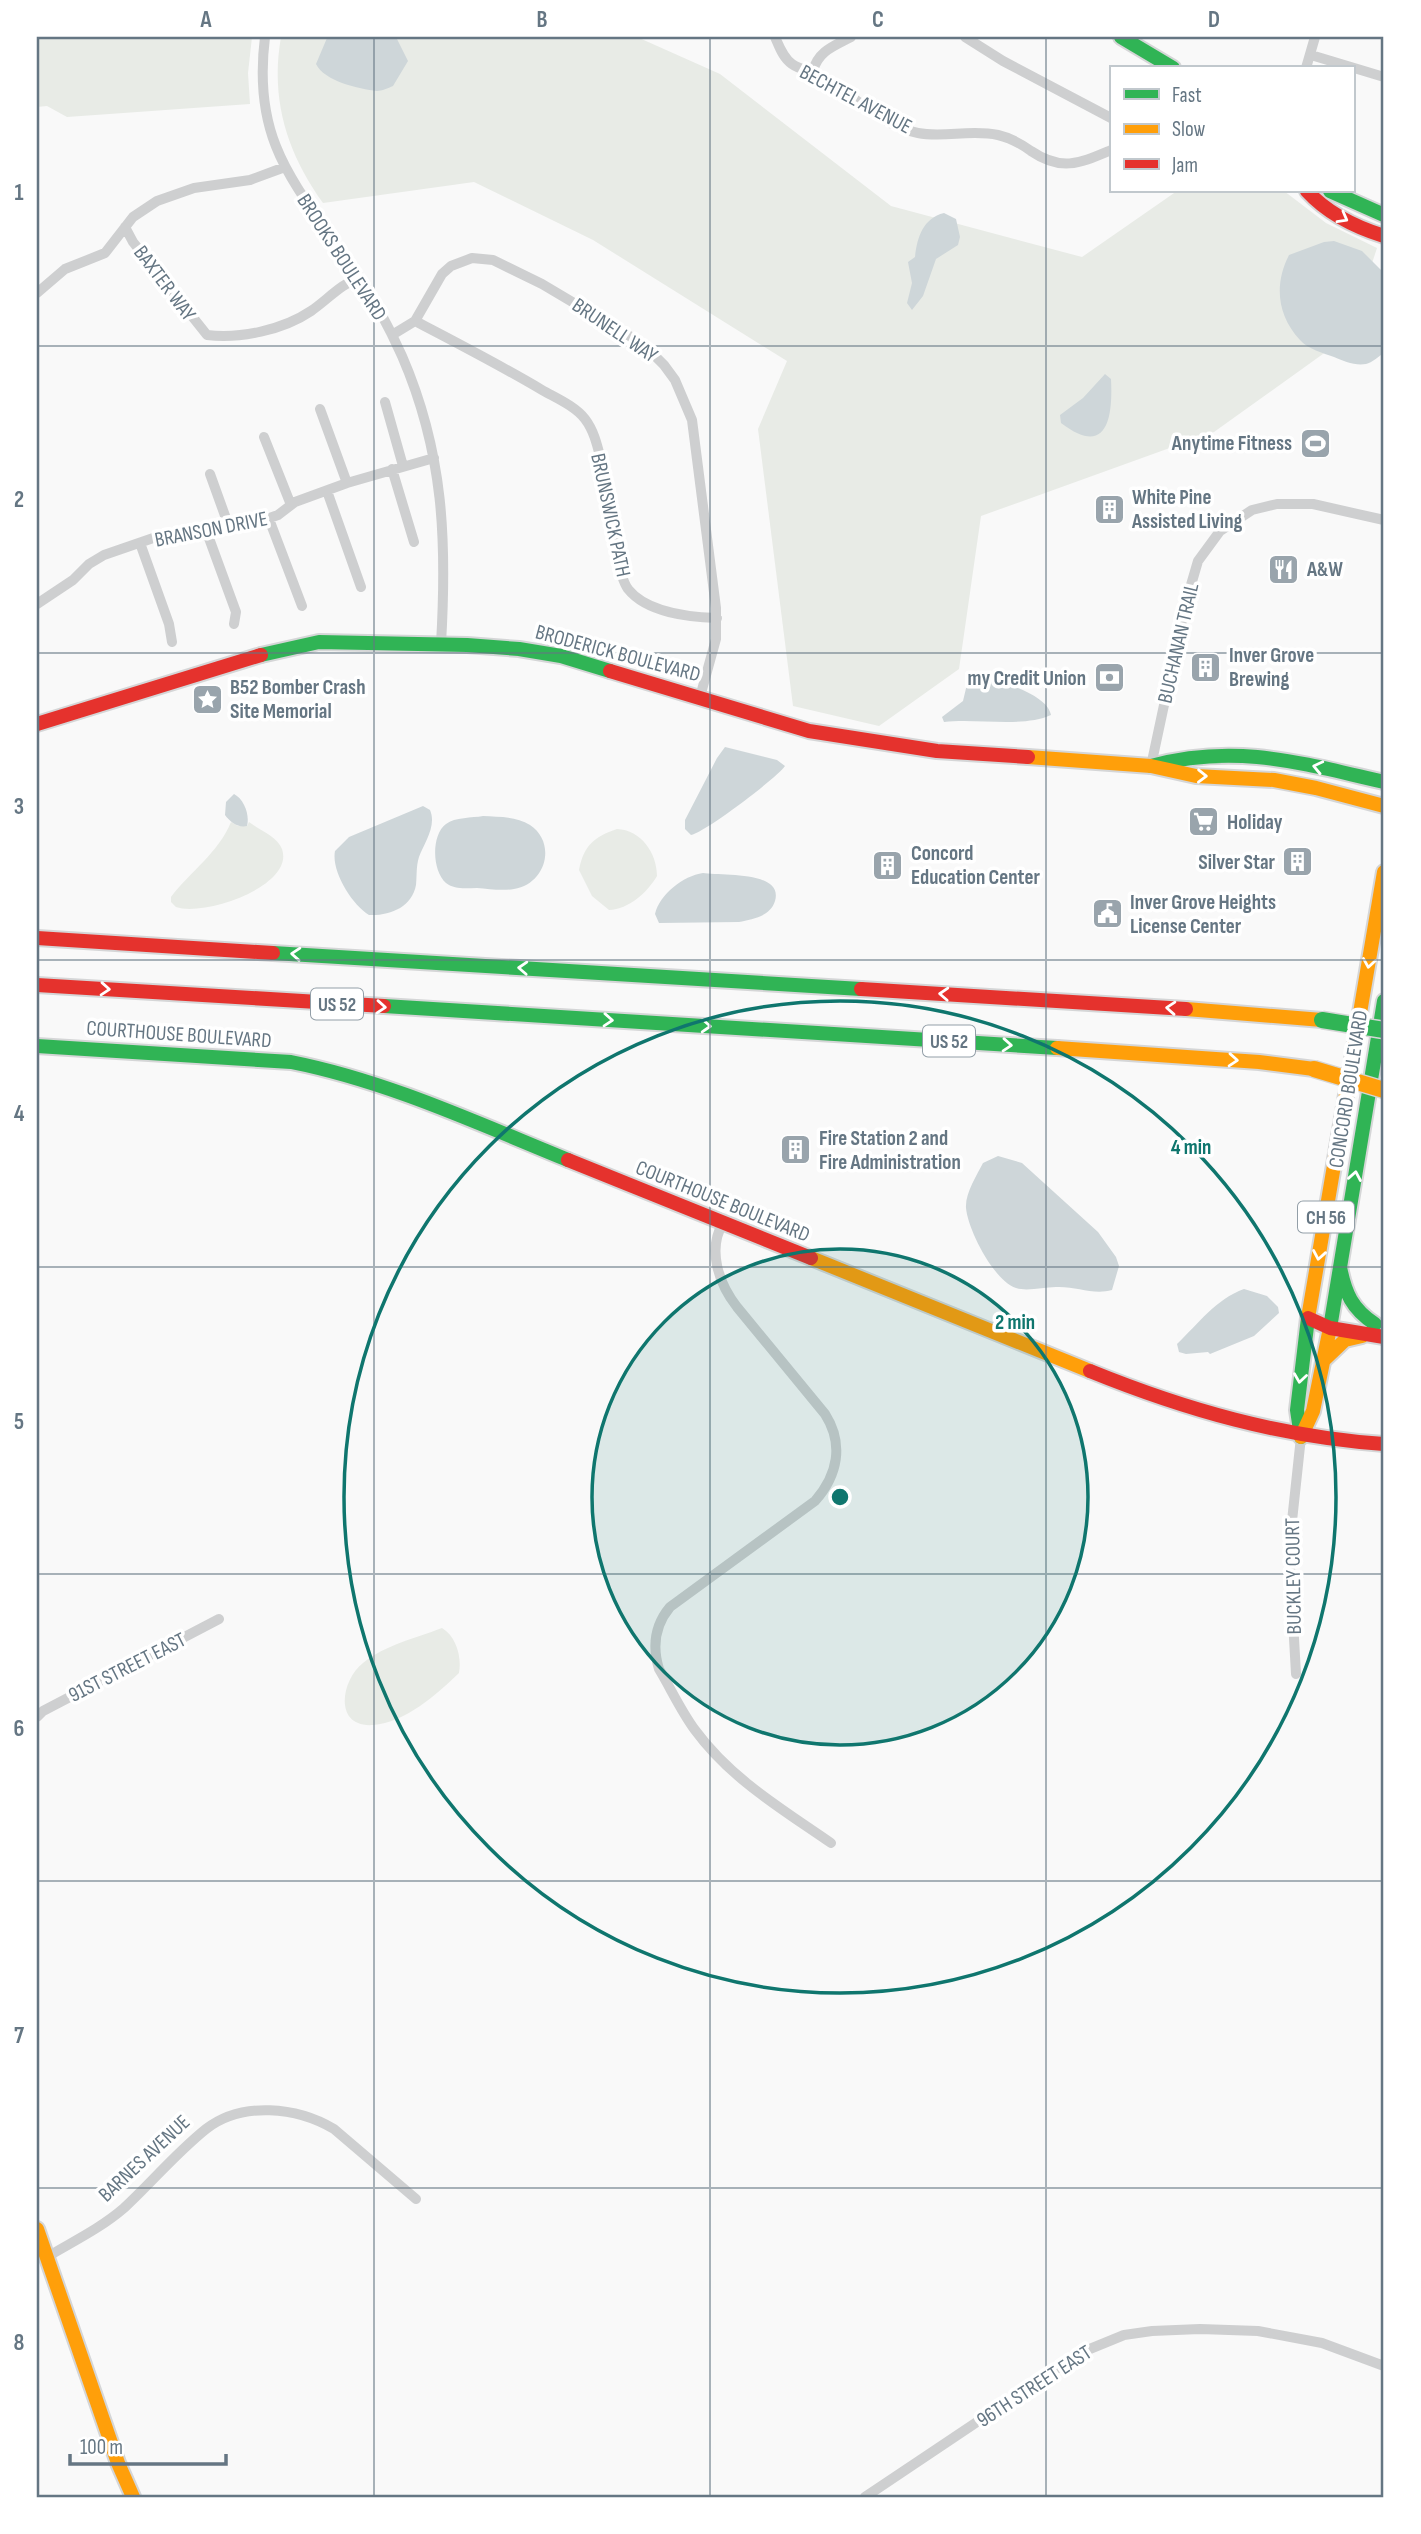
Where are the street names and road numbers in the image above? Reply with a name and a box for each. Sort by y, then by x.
street label: BECHTEL AVENUE [796,60,916,139]
street label: BROOKS BOULEVARD [291,189,392,325]
street label: BAXTER WAY [128,241,201,326]
street label: BRUNELL WAY [567,293,662,368]
street label: BRUNSWICK PATH [585,451,636,579]
street label: BRANSON DRIVE [153,506,270,553]
street label: BUCHANAN TRAIL [1153,580,1204,706]
street label: BRODERICK BOULEVARD [533,619,703,688]
road number: US 52 [311,988,363,1020]
street label: CONCORD BOULEVARD [1324,1008,1373,1170]
street label: COURTHOUSE BOULEVARD [86,1016,272,1053]
road number: US 52 [923,1026,975,1056]
street label: COURTHOUSE BOULEVARD [632,1155,814,1248]
road number: CH 56 [1298,1202,1354,1232]
street label: BUCKLEY COURT [1280,1517,1307,1634]
street label: 91ST STREET EAST [64,1627,191,1708]
street label: BARNES AVENUE [93,2110,195,2207]
street label: 96TH STREET EAST [972,2340,1097,2433]

